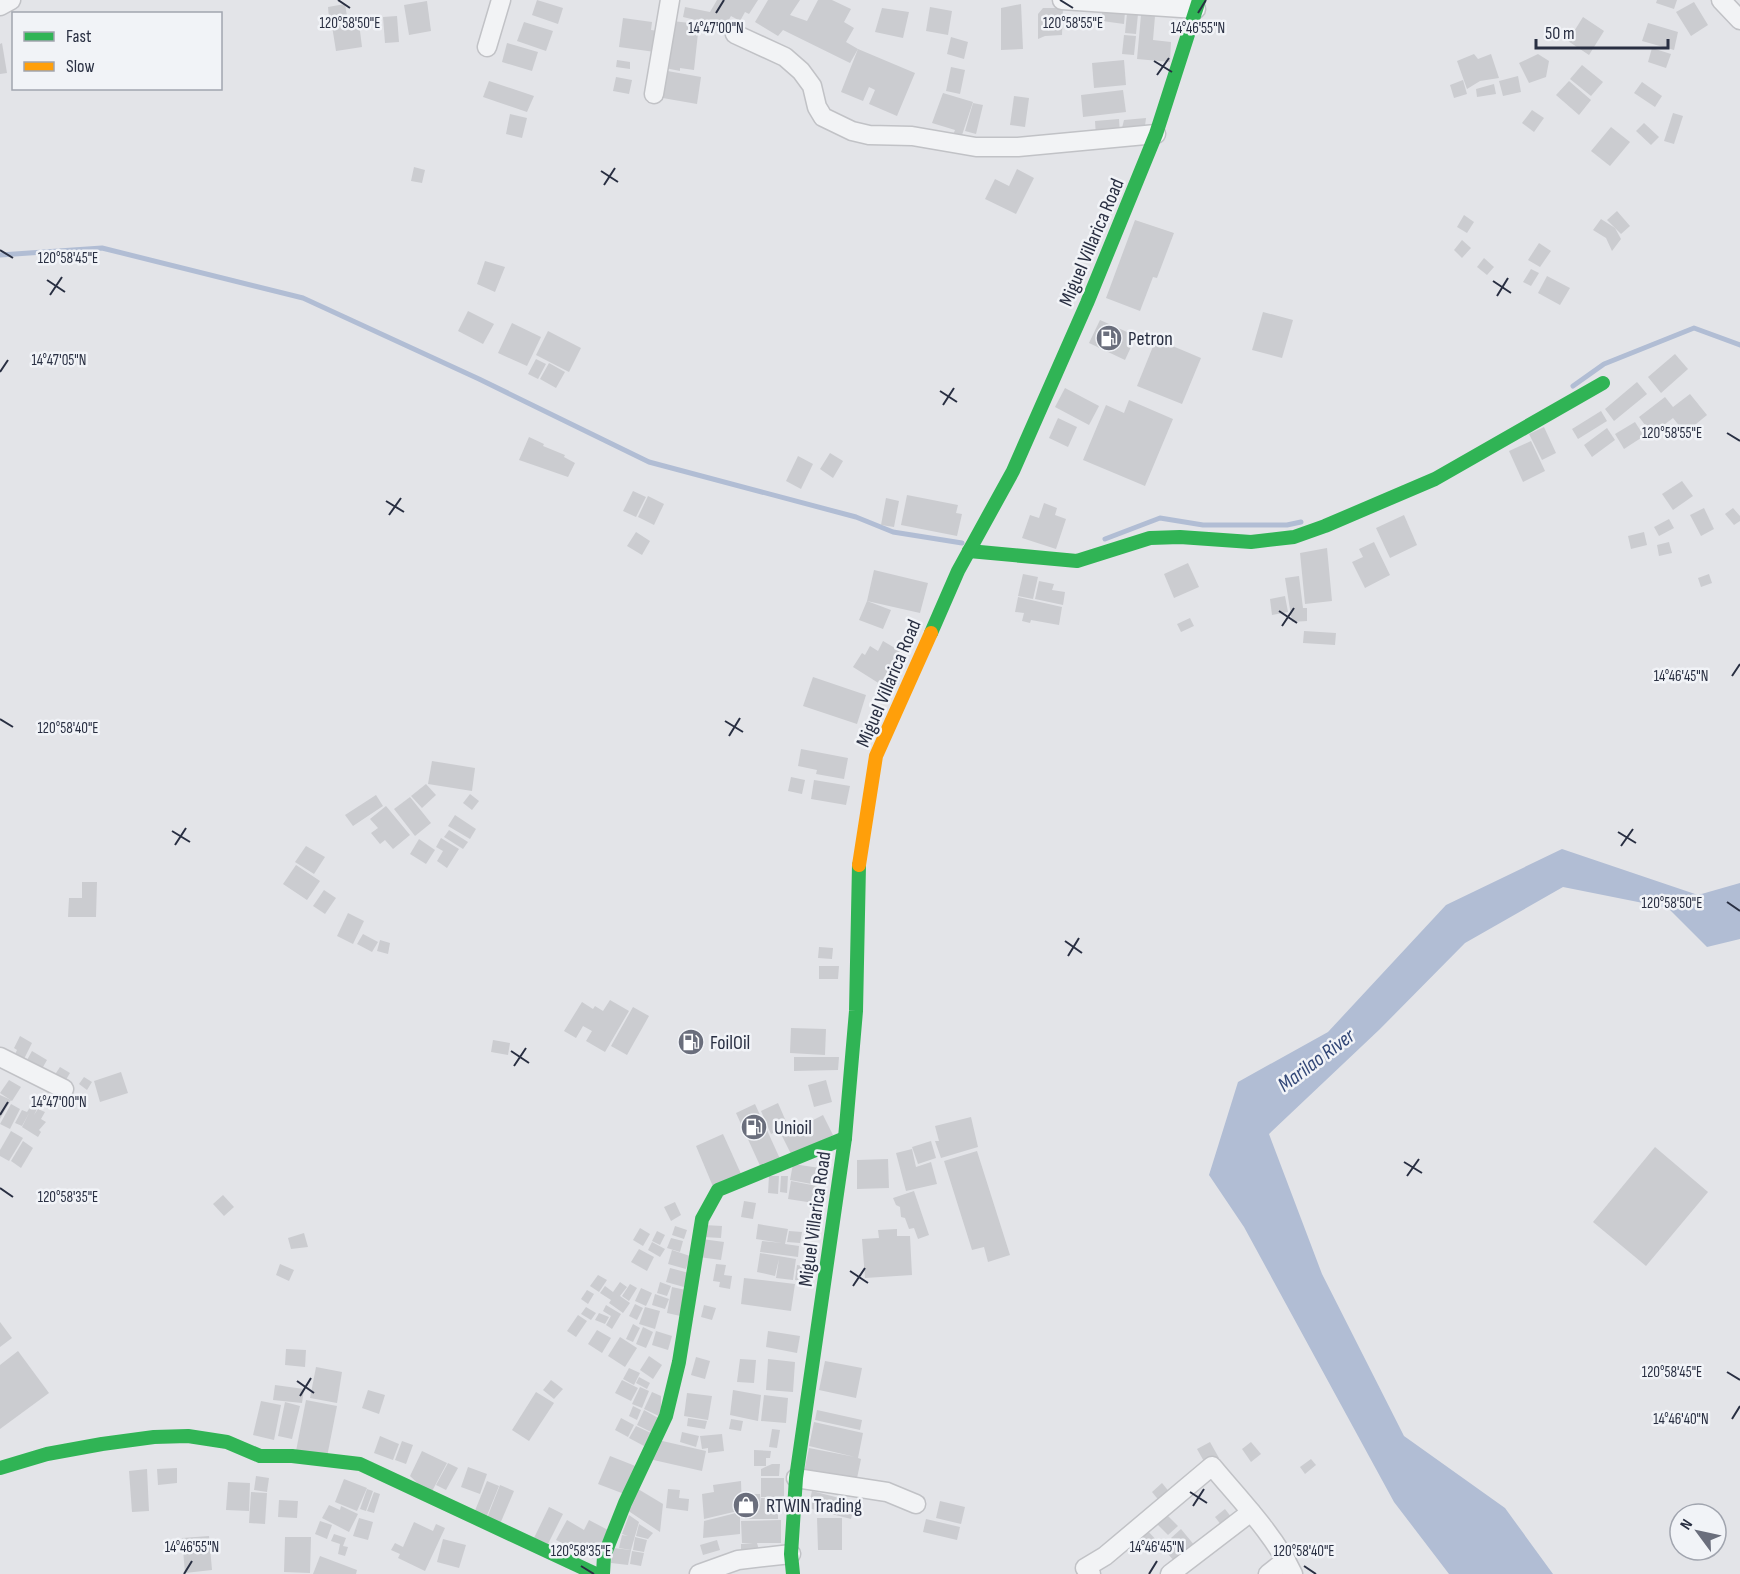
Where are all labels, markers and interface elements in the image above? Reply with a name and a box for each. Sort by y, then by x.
legend [12,12,222,90]
scale bar [1536,12,1668,50]
text: 120°58'50"E [320,14,380,33]
text: 120°58'55"E [1043,14,1103,33]
text: 14°47'00"N [688,19,744,38]
text: 14°46'55"N [1171,19,1225,38]
text: 50 m [1545,23,1575,44]
text: Fast [66,26,92,47]
text: Slow [66,56,95,77]
street label: Miguel Villarica Road [1054,175,1130,310]
text: 120°58'45"E [38,249,98,268]
fuel station icon: Petron [1094,323,1124,353]
place label: Petron [1128,327,1173,351]
text: 14°47'05"N [32,351,86,370]
text: 120°58'55"E [1642,424,1702,443]
street label: Miguel Villarica Road [851,616,927,751]
text: 14°46'45"N [1654,667,1708,686]
text: 120°58'40"E [37,719,99,738]
text: 120°58'50"E [1642,894,1702,913]
water label: Marilao River [1273,1023,1361,1097]
fuel station icon: FoilOil [676,1027,706,1057]
place label: FoilOil [710,1031,750,1055]
text: 14°47'00"N [31,1093,87,1112]
fuel station icon: Unioil [739,1112,769,1142]
place label: Unioil [774,1116,812,1140]
street label: Miguel Villarica Road [794,1150,836,1288]
text: 120°58'35"E [38,1188,98,1207]
text: 120°58'45"E [1642,1363,1702,1382]
text: 14°46'40"N [1653,1410,1709,1429]
shop icon: RTWIN Trading [731,1490,761,1520]
place label: RTWIN Trading [766,1494,862,1518]
north arrow [1668,1502,1728,1562]
text: N [1676,1516,1697,1533]
text: 14°46'55"N [165,1538,219,1557]
text: 14°46'45"N [1130,1538,1184,1557]
text: 120°58'35"E [551,1542,611,1561]
text: 120°58'40"E [1273,1542,1335,1561]

